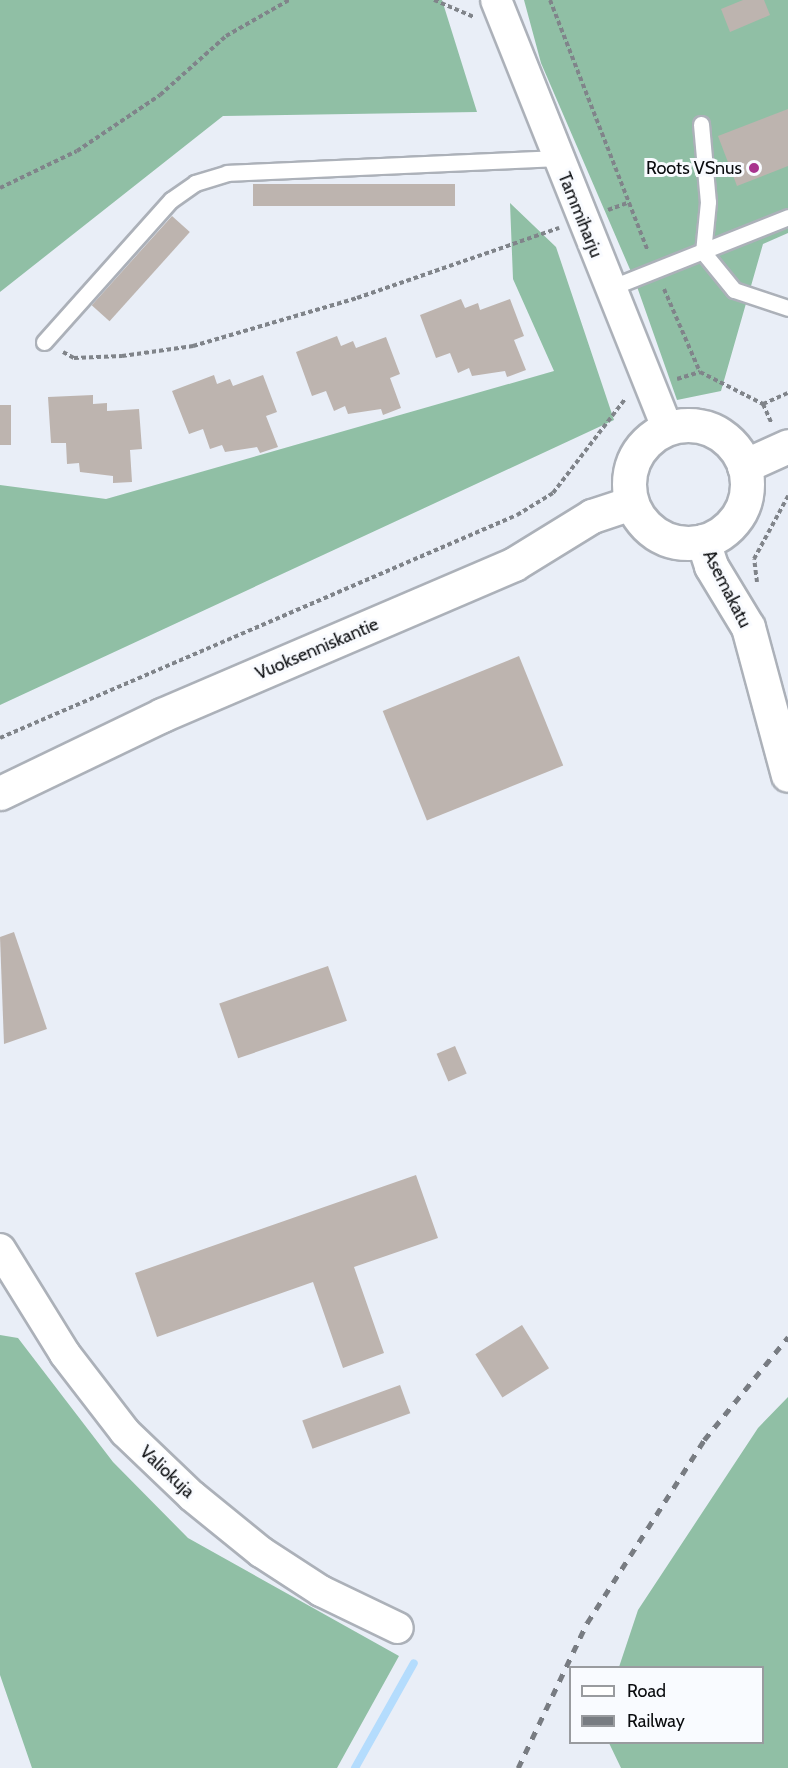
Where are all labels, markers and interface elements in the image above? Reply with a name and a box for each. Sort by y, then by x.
place label: Roots VSnus [646,157,742,179]
marker: Roots VSnus [747,161,761,175]
street label: Tammiharju [553,169,607,261]
street label: Asemakatu [698,547,756,631]
street label: Vuoksenniskantie [252,613,382,685]
street label: Valiokuja [135,1441,199,1503]
legend [569,1666,764,1744]
text: Road [627,1680,666,1702]
text: Railway [627,1710,685,1732]

